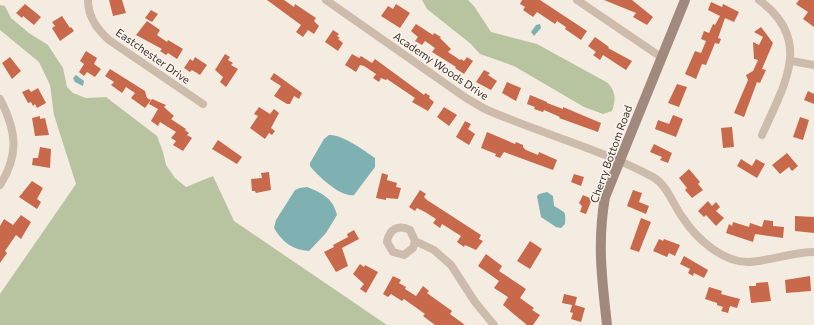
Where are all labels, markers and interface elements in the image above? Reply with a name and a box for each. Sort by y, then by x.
street label: Eastchester Drive [114,25,193,86]
street label: Academy Woods Drive [391,29,491,102]
street label: Cherry Bottom Road [587,103,634,204]

